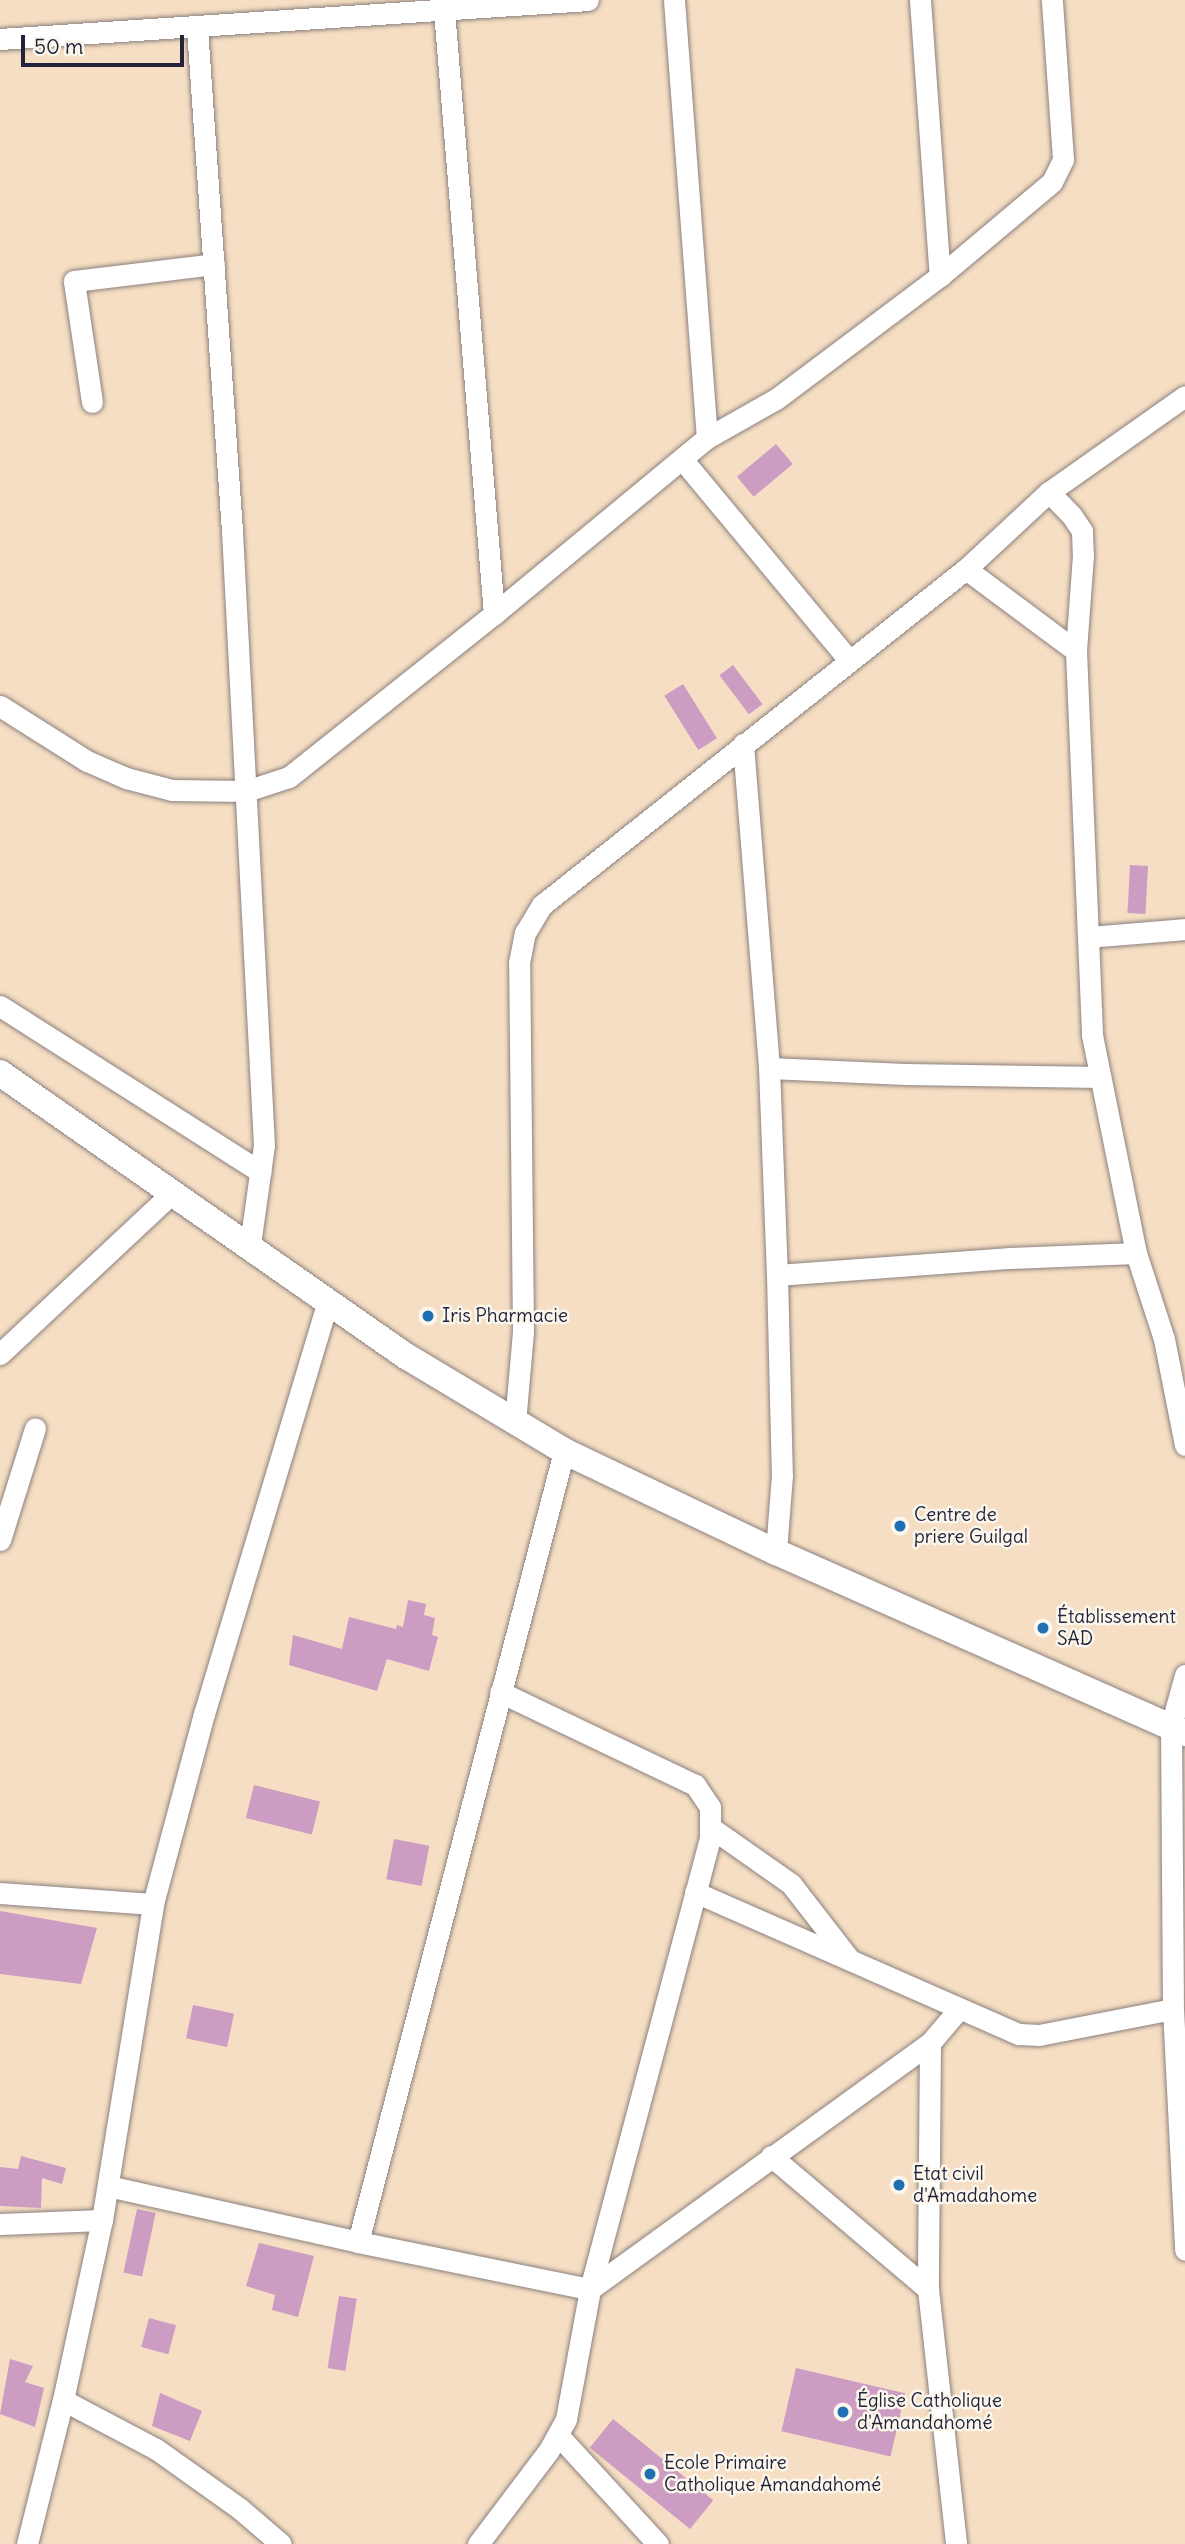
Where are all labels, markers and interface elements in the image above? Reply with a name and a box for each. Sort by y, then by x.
scale bar [24,21,187,65]
text: 50 m [34,33,83,60]
place label: Iris Pharmacie [442,1305,568,1327]
marker: Iris Pharmacie [420,1308,436,1324]
place label: Centre de priere Guilgal [914,1504,1028,1548]
marker: Centre de priere Guilgal [892,1518,908,1534]
place label: Établissement SAD [1057,1606,1176,1650]
marker: Établissement SAD [1035,1620,1051,1636]
place label: Etat civil d'Amadahome [913,2163,1037,2207]
marker: Etat civil d'Amadahome [891,2177,907,2193]
place label: Église Catholique d'Amandahomé [857,2390,1002,2434]
marker: Église Catholique d'Amandahomé [835,2404,851,2420]
place label: Ecole Primaire Catholique Amandahomé [664,2452,881,2496]
marker: Ecole Primaire Catholique Amandahomé [642,2466,658,2482]

